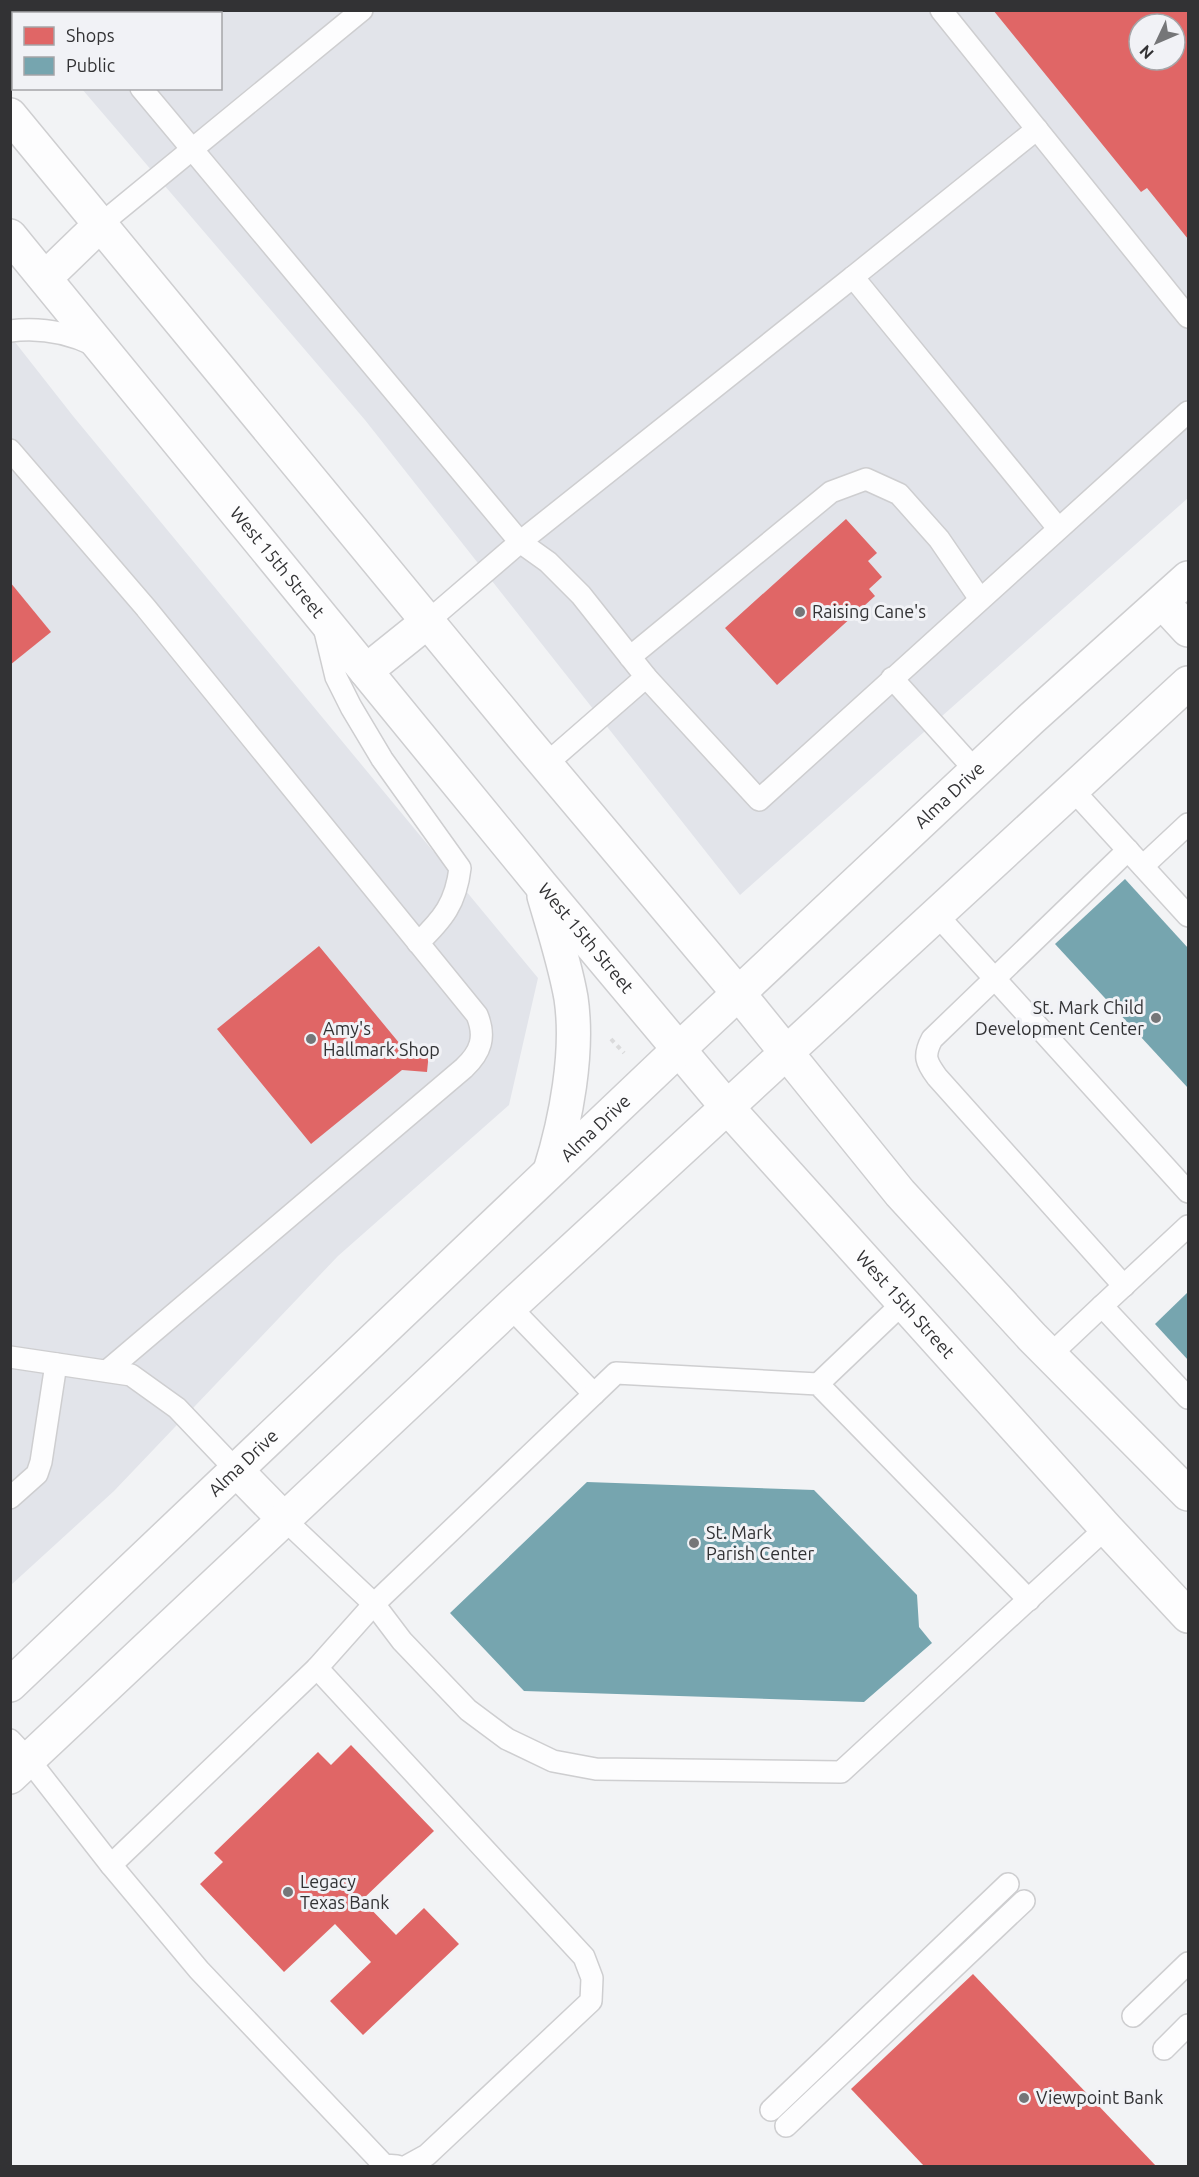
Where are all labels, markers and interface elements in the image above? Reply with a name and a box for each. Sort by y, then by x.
legend [12,12,222,90]
north arrow [1127,12,1187,72]
text: Shops [66,25,115,45]
text: N [1136,42,1157,63]
text: Public [66,55,115,75]
street label: West 15th Street [227,502,329,621]
place label: Raising Cane's [812,601,926,621]
marker: Raising Cane's [793,605,807,619]
street label: Alma Drive [910,757,988,832]
street label: West 15th Street [535,879,638,997]
place label: St. Mark Child Development Center [975,997,1144,1038]
marker: St. Mark Child Development Center [1149,1011,1163,1025]
place label: Amy's Hallmark Shop [323,1018,440,1059]
marker: Amy's Hallmark Shop [304,1032,318,1046]
street label: Alma Drive [556,1090,634,1165]
street label: West 15th Street [852,1246,959,1362]
street label: Alma Drive [204,1425,281,1500]
place label: St. Mark Parish Center [706,1522,814,1563]
marker: St. Mark Parish Center [687,1536,701,1550]
place label: Legacy Texas Bank [300,1871,389,1912]
marker: Legacy Texas Bank [281,1885,295,1899]
place label: Viewpoint Bank [1036,2087,1163,2107]
marker: Viewpoint Bank [1017,2091,1031,2105]

